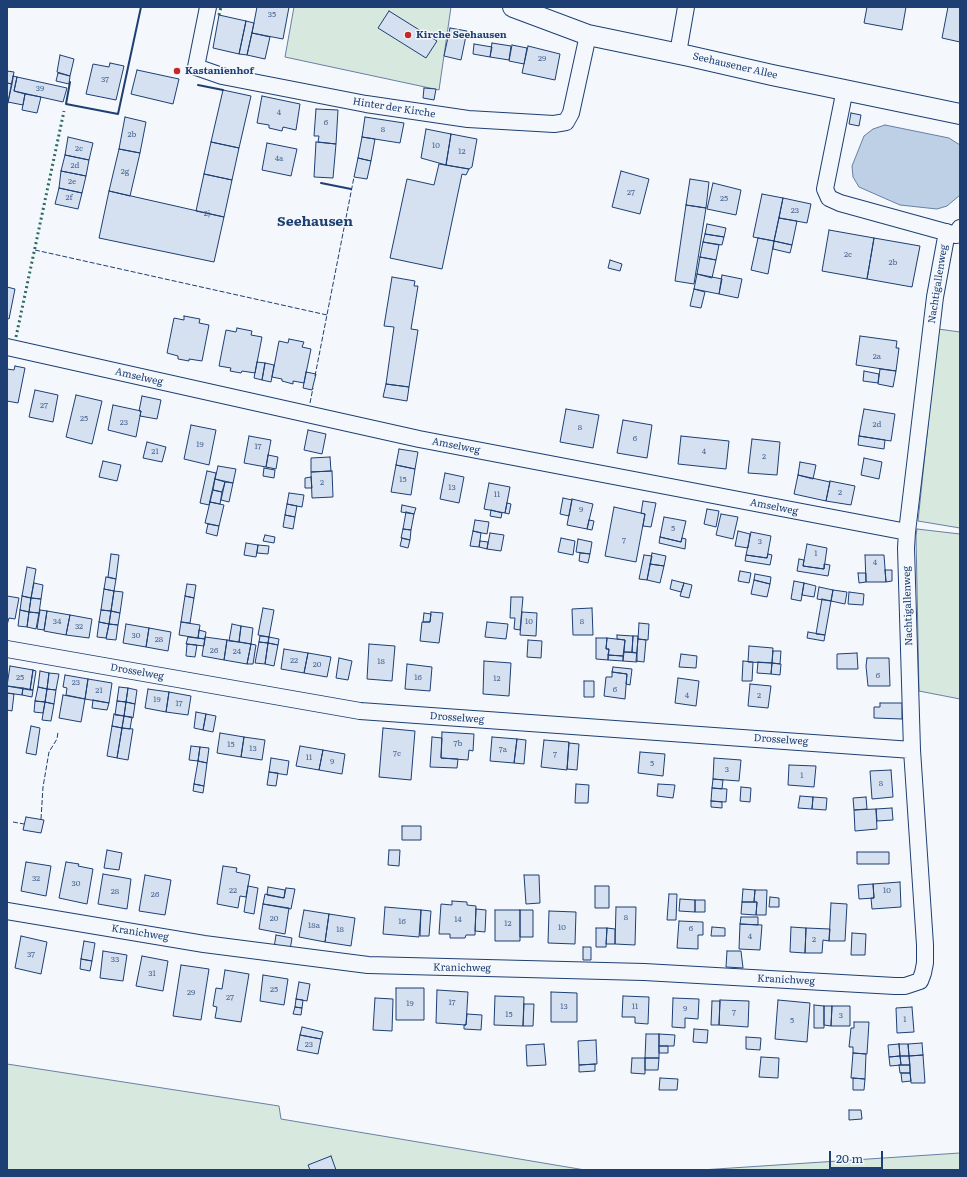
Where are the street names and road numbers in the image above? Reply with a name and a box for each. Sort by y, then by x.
street label: Seehausener Allee [691,50,779,82]
street label: Hinter der Kirche [352,96,436,120]
street label: Nachtigallenweg [926,244,950,324]
street label: Amselweg [114,366,164,388]
street label: Amselweg [431,435,481,457]
street label: Amselweg [749,496,799,518]
street label: Nachtigallenweg [901,566,915,646]
street label: Drosselweg [109,661,165,683]
street label: Drosselweg [429,710,485,726]
street label: Drosselweg [753,732,809,748]
street label: Kranichweg [110,923,170,943]
street label: Kranichweg [433,961,491,975]
street label: Kranichweg [757,972,815,988]

